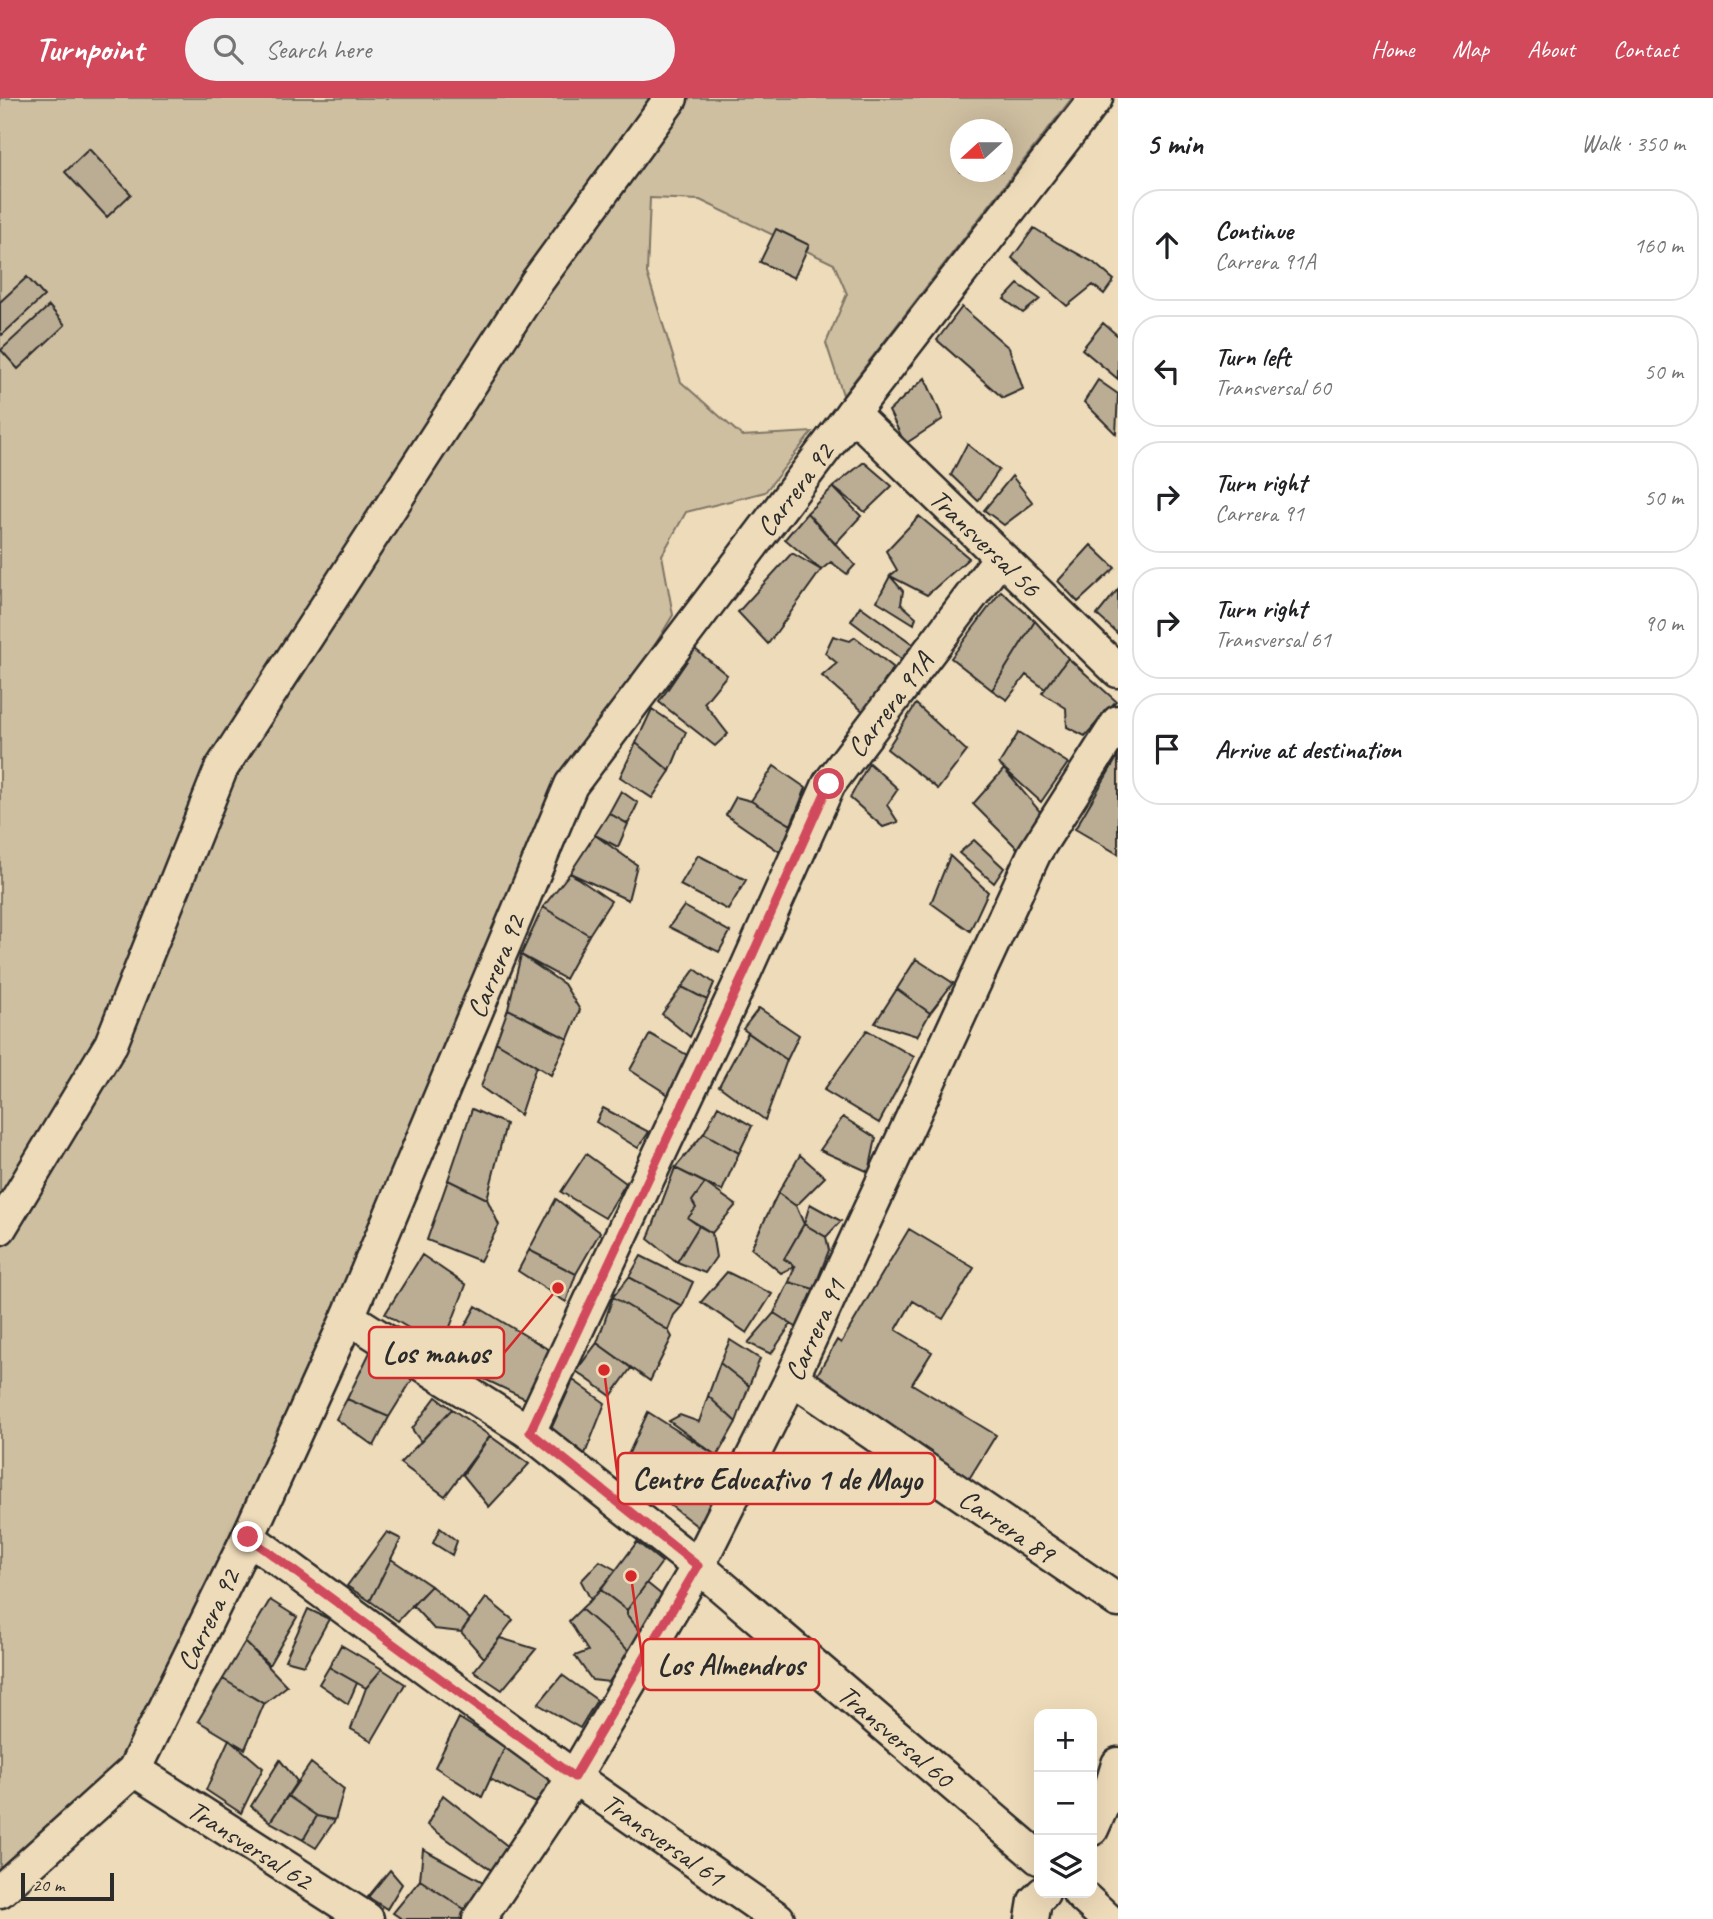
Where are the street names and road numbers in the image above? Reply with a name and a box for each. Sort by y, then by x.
street label: Carrera 92 [748,434,843,543]
street label: Transversal 56 [922,481,1049,606]
street label: Carrera 91A [839,644,942,764]
street label: Carrera 92 [458,907,534,1023]
street label: Carrera 91 [776,1272,854,1386]
street label: Carrera 89 [953,1481,1064,1572]
street label: Carrera 92 [169,1561,249,1676]
street label: Transversal 60 [831,1677,963,1797]
street label: Transversal 61 [595,1785,732,1895]
street label: Transversal 62 [181,1792,321,1899]

